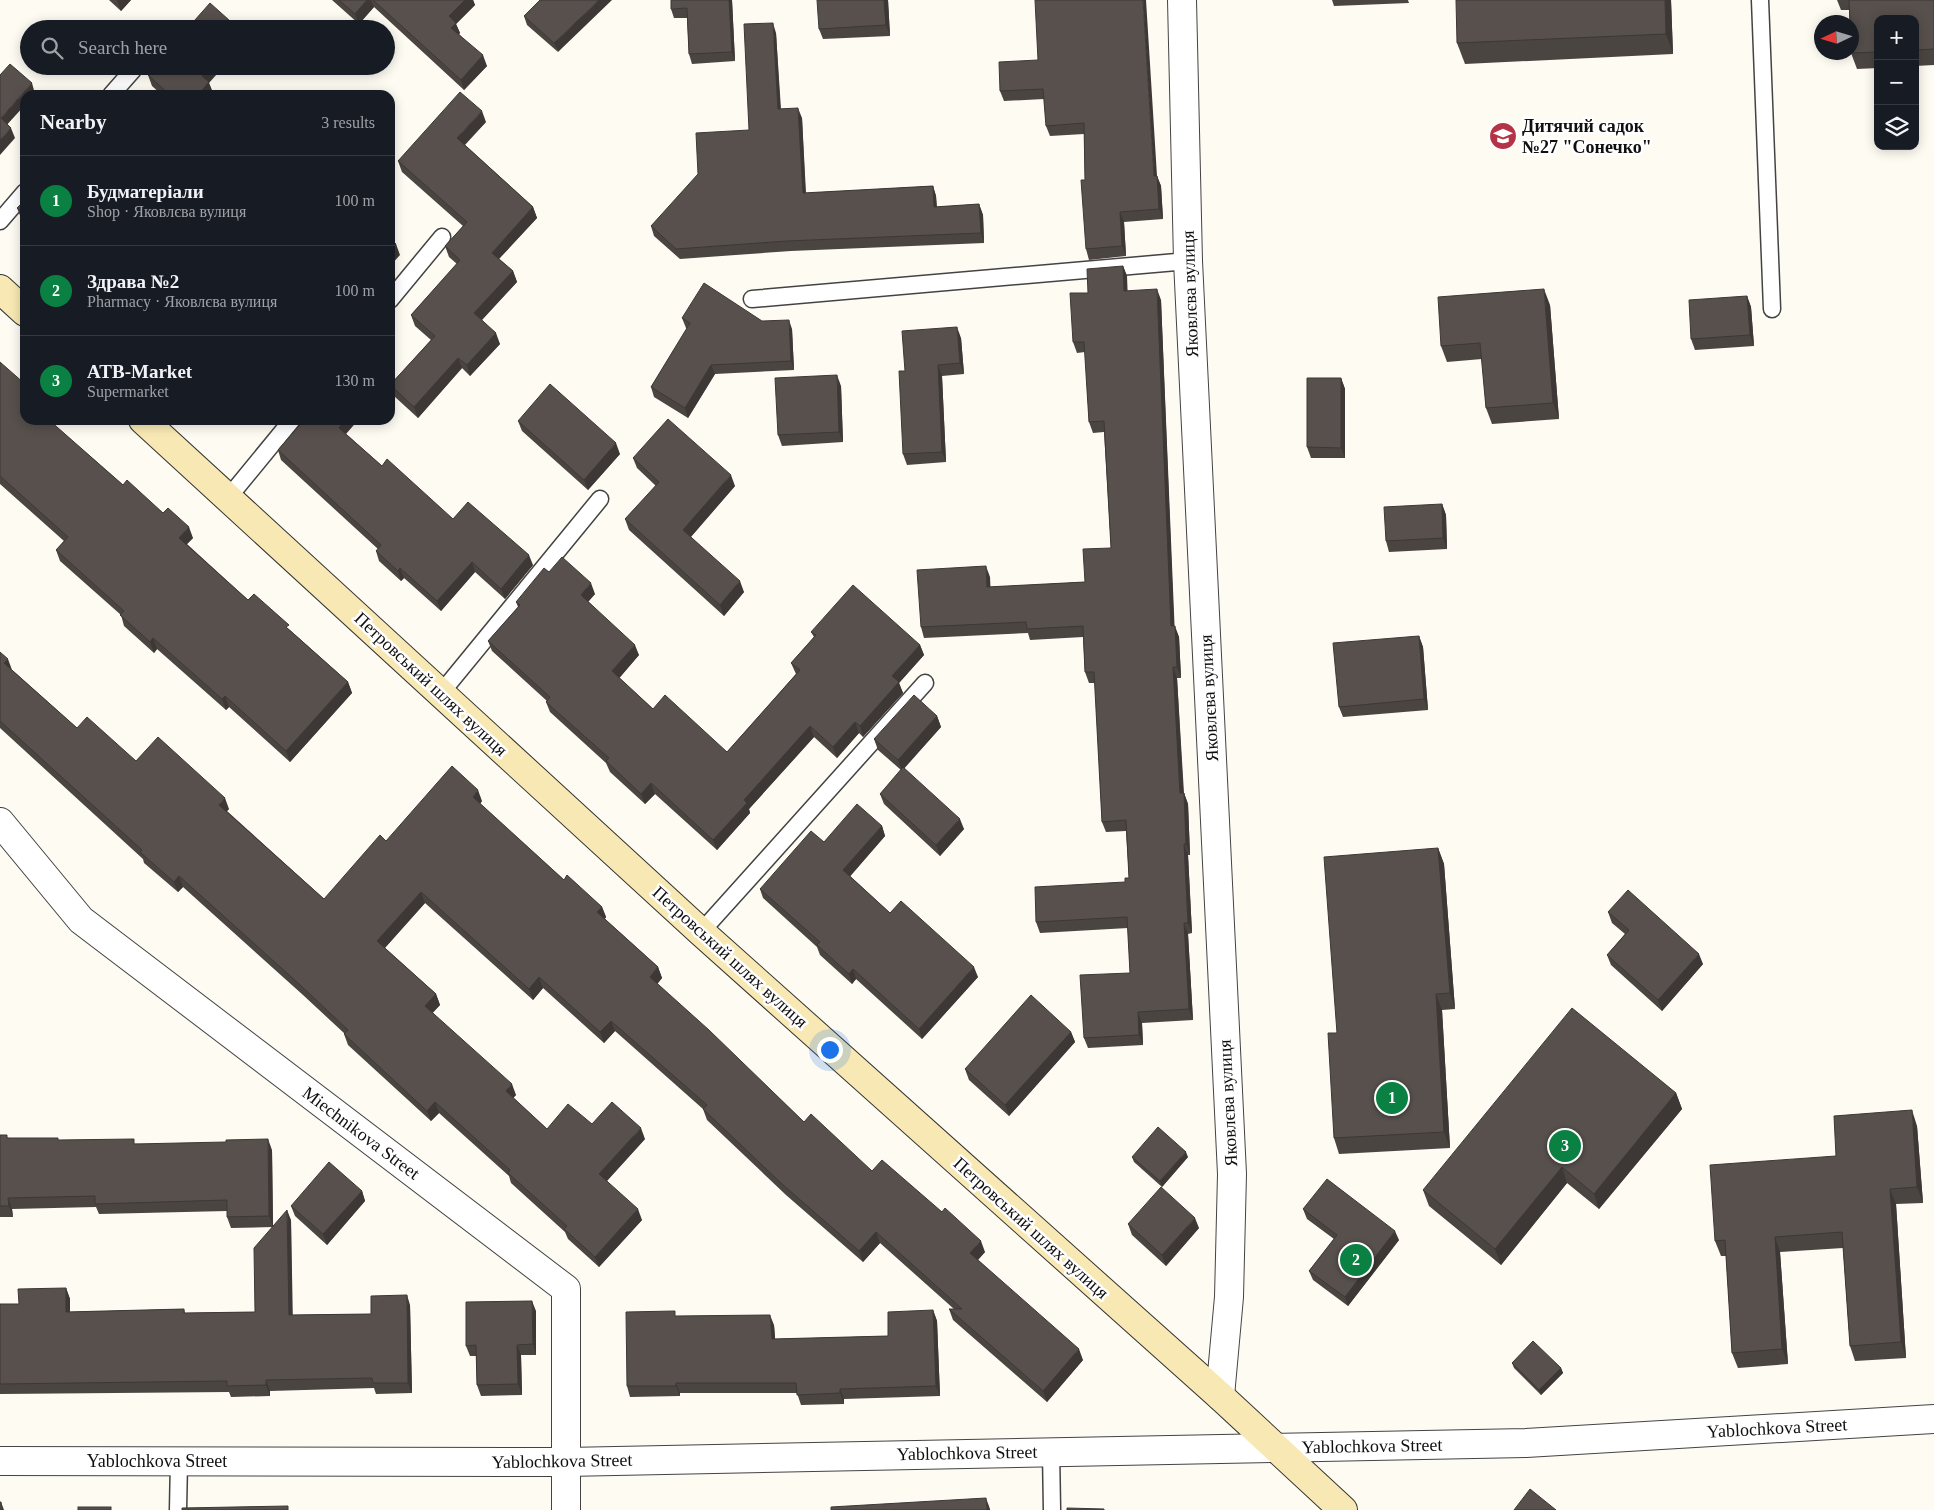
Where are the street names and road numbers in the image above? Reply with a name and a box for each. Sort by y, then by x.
street label: Яковлєва вулиця [1178,230,1202,358]
street label: Петровський шлях вулиця [351,608,511,760]
street label: Яковлєва вулиця [1196,634,1222,762]
street label: Петровський шлях вулиця [648,882,812,1032]
street label: Яковлєва вулиця [1215,1039,1241,1167]
street label: Miechnikova Street [298,1082,424,1184]
street label: Петровський шлях вулиця [949,1153,1113,1303]
street label: Yablochkova Street [1706,1414,1848,1442]
street label: Yablochkova Street [1302,1435,1442,1457]
street label: Yablochkova Street [897,1442,1037,1464]
street label: Yablochkova Street [492,1450,632,1472]
street label: Yablochkova Street [87,1451,227,1471]

